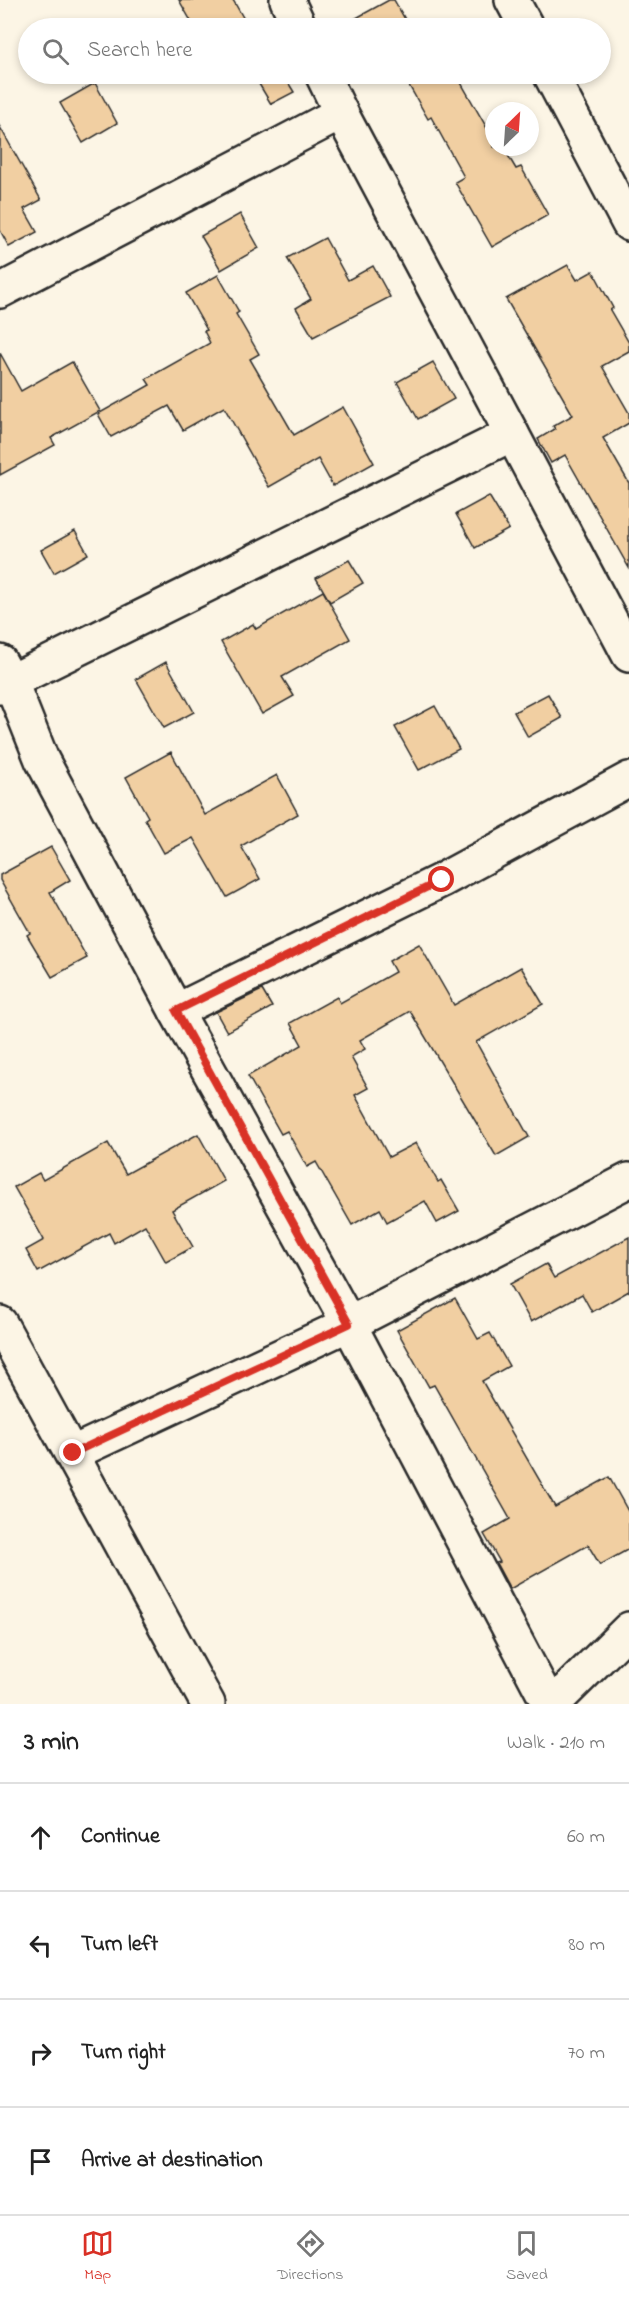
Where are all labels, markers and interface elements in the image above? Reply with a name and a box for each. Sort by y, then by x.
search box [18,18,611,84]
icon: search [39,35,72,68]
text: Search here [87,35,192,67]
north arrow [485,102,539,156]
route start [428,866,454,892]
route end [59,1439,85,1465]
text: 3 min [24,1724,79,1762]
text: Walk · 210 m [507,1729,605,1758]
icon: ahead [24,1821,57,1854]
text: Continue [81,1821,160,1853]
text: 60 m [567,1823,605,1852]
icon: left [24,1929,57,1962]
text: Turn left [81,1929,158,1961]
text: 80 m [568,1931,605,1960]
icon: right [24,2037,57,2070]
text: Turn right [81,2037,166,2069]
text: 70 m [568,2039,605,2068]
icon: arrive [24,2145,57,2178]
text: Arrive at destination [81,2145,263,2177]
tab: Map [81,2227,114,2287]
tab: Directions [277,2227,343,2287]
tab: Saved [506,2227,548,2287]

